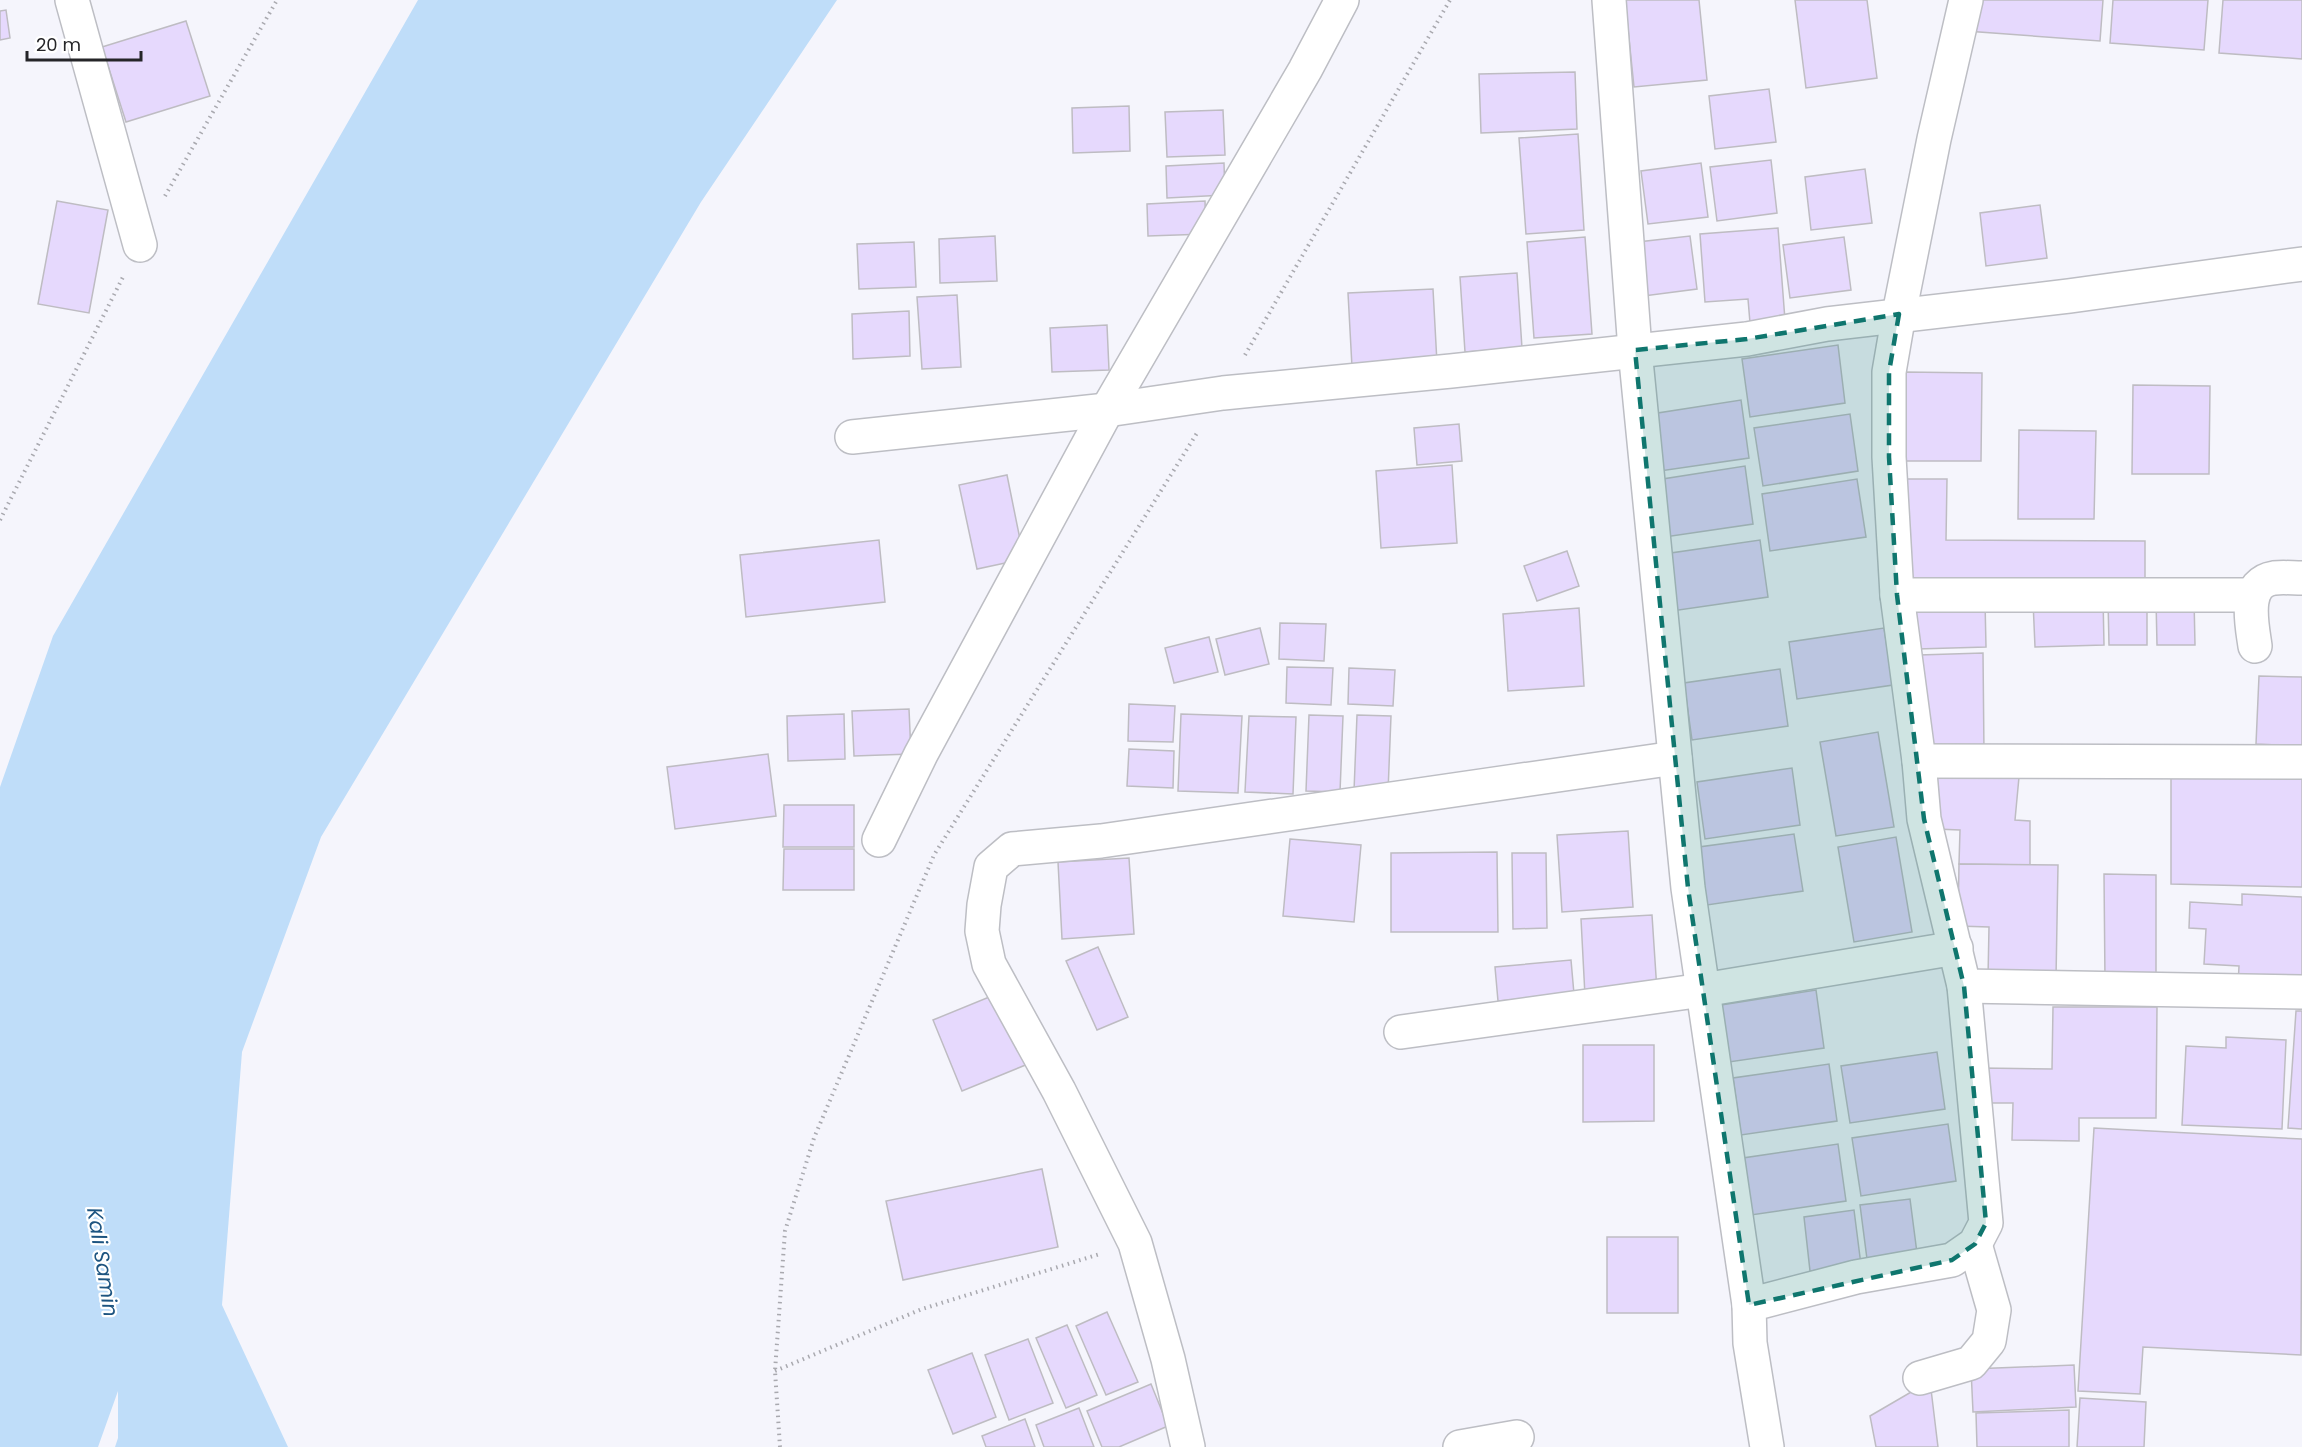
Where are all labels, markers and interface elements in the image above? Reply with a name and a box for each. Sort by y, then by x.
scale bar [27,24,141,62]
text: 20 m [36,32,81,57]
water label: Kali Samin [80,1205,126,1319]

